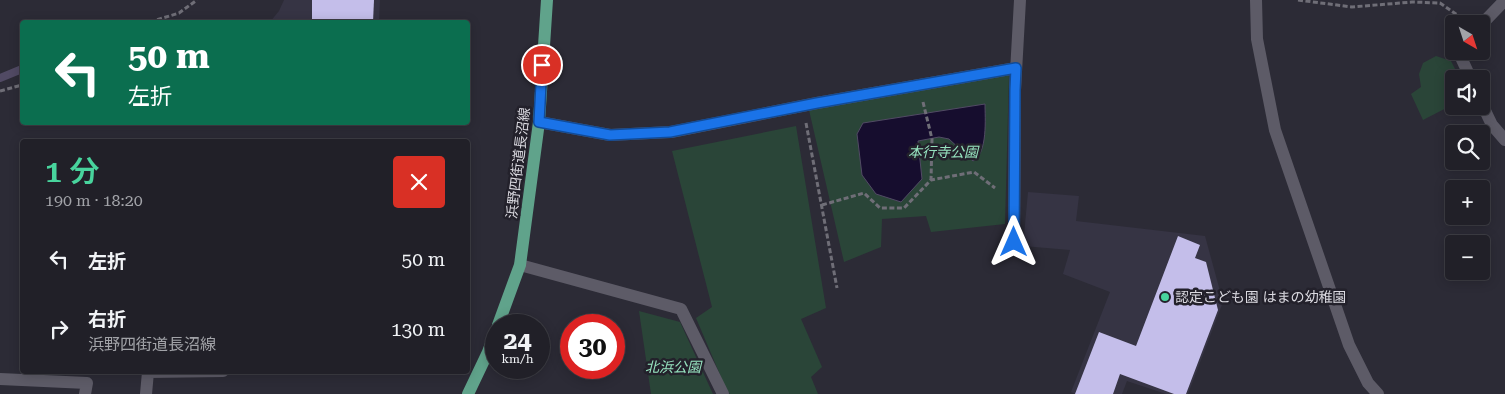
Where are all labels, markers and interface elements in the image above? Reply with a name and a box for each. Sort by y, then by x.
north arrow [1445,15,1490,60]
map controls [1445,15,1490,280]
text: 50 m [128,36,210,77]
icon: left [45,40,110,105]
pin [521,44,563,86]
icon: arrive [528,51,556,79]
button: sound [1445,70,1490,115]
text: 左折 [128,84,172,109]
street label: 浜野四街道長沼線 [503,106,533,220]
button: search [1445,125,1490,170]
park label: 本行寺公園 [908,144,980,160]
text: 1 分 [45,154,99,189]
button: close [393,156,445,208]
button: + [1445,180,1490,225]
text: 190 m · 18:20 [45,191,143,210]
position arrow [987,215,1039,267]
button: − [1445,235,1490,280]
icon: left [45,245,73,273]
text: 50 m [402,248,445,271]
text: 左折 [88,250,126,273]
place label: 認定こども園 はまの幼稚園 [1175,289,1347,305]
marker: 認定こども園 はまの幼稚園 [1159,291,1171,303]
text: 右折 [88,308,126,331]
speed limit sign: 30 [560,314,625,379]
icon: right [45,315,73,343]
text: 130 m [391,318,445,341]
text: 24 [503,326,532,355]
text: 浜野四街道長沼線 [88,335,216,354]
text: km/h [501,352,534,366]
park label: 北浜公園 [645,359,703,375]

